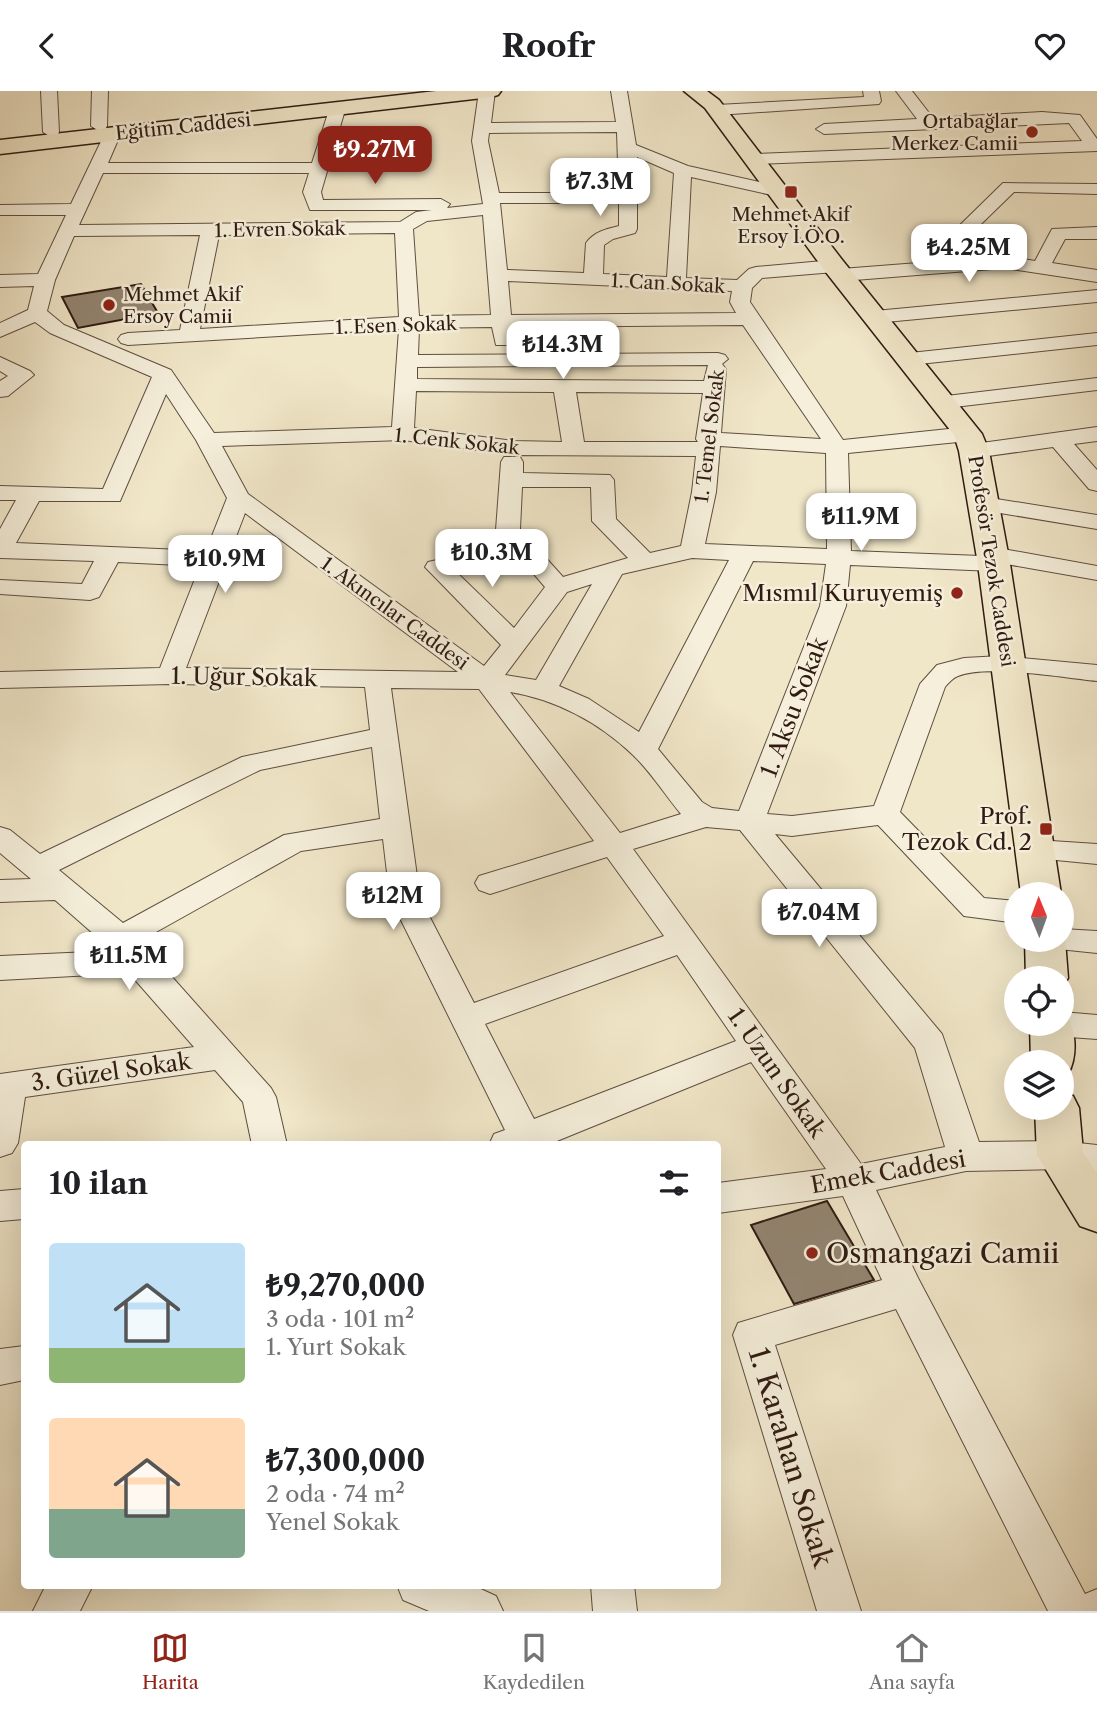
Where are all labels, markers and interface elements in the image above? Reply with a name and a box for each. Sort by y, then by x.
text: Roofr [502,26,595,65]
icon: back [28,27,66,65]
icon: heart [1031,27,1069,65]
street label: Eğitim Caddesi [114,108,252,145]
place label: Ortabağlar Merkez Camii [891,110,1018,155]
marker: Ortabağlar Merkez Camii [1024,124,1040,140]
pin: ₺9.27M [318,127,432,186]
text: ₺9.27M [334,135,416,163]
pin: ₺7.3M [551,159,649,218]
text: ₺7.3M [566,167,634,195]
marker: Mehmet Akif Ersoy İ.Ö.O. [783,184,799,200]
place label: Mehmet Akif Ersoy İ.Ö.O. [732,203,852,248]
street label: 1. Evren Sokak [214,217,347,242]
pin: ₺4.25M [912,225,1026,284]
text: ₺4.25M [927,233,1011,261]
street label: 1. Can Sokak [610,269,727,298]
place label: Mehmet Akif Ersoy Camii [123,283,243,328]
marker: Mehmet Akif Ersoy Camii [101,297,117,313]
street label: 1. Esen Sokak [335,312,458,339]
pin: ₺14.3M [506,321,620,381]
text: ₺14.3M [523,330,603,358]
street label: 1. Temel Sokak [690,367,729,504]
street label: 1. Cenk Sokak [393,424,522,460]
street label: Profesör Tezok Caddesi [963,454,1020,669]
pin: ₺11.9M [804,493,918,553]
text: ₺11.9M [822,502,900,530]
pin: ₺10.3M [435,529,549,589]
pin: ₺10.9M [168,535,282,595]
text: ₺10.3M [451,538,533,566]
text: ₺10.9M [184,544,266,572]
street label: 1. Akıncılar Caddesi [317,552,473,675]
place label: Mısmıl Kuruyemiş [742,579,943,607]
marker: Mısmıl Kuruyemiş [949,585,965,601]
street label: 1. Aksu Sokak [754,631,834,781]
street label: 1. Uğur Sokak [171,662,319,692]
place label: Prof. Tezok Cd. 2 [902,802,1032,856]
marker: Prof. Tezok Cd. 2 [1038,821,1054,837]
pin: ₺12M [352,873,434,932]
text: ₺12M [362,881,424,909]
north arrow [1004,882,1074,952]
map controls [1004,882,1074,1120]
pin: ₺7.04M [762,889,876,949]
text: ₺7.04M [778,898,860,926]
pin: ₺11.5M [72,933,186,992]
text: ₺11.5M [90,941,168,969]
button: locate [1004,966,1074,1036]
street label: 1. Uzun Sokak [722,1003,833,1144]
street label: 3. Güzel Sokak [29,1047,194,1097]
button: layers [1004,1050,1074,1120]
street label: Emek Caddesi [808,1145,968,1199]
icon: filters [655,1164,693,1202]
text: 10 ilan [49,1165,148,1202]
place label: Osmangazi Camii [826,1236,1059,1270]
marker: Osmangazi Camii [804,1245,820,1261]
text: ₺9,270,000 [266,1267,425,1304]
icon: home [105,1271,189,1355]
text: 3 oda · 101 m² [266,1305,414,1333]
text: 1. Yurt Sokak [266,1333,406,1361]
street label: 1. Karahan Sokak [742,1343,841,1572]
text: ₺7,300,000 [266,1442,425,1479]
icon: home [105,1446,189,1530]
text: 2 oda · 74 m² [266,1480,405,1508]
text: Yenel Sokak [266,1508,399,1536]
tab: Harita [142,1629,199,1694]
tab: Kaydedilen [483,1629,585,1694]
tab: Ana sayfa [869,1629,955,1694]

